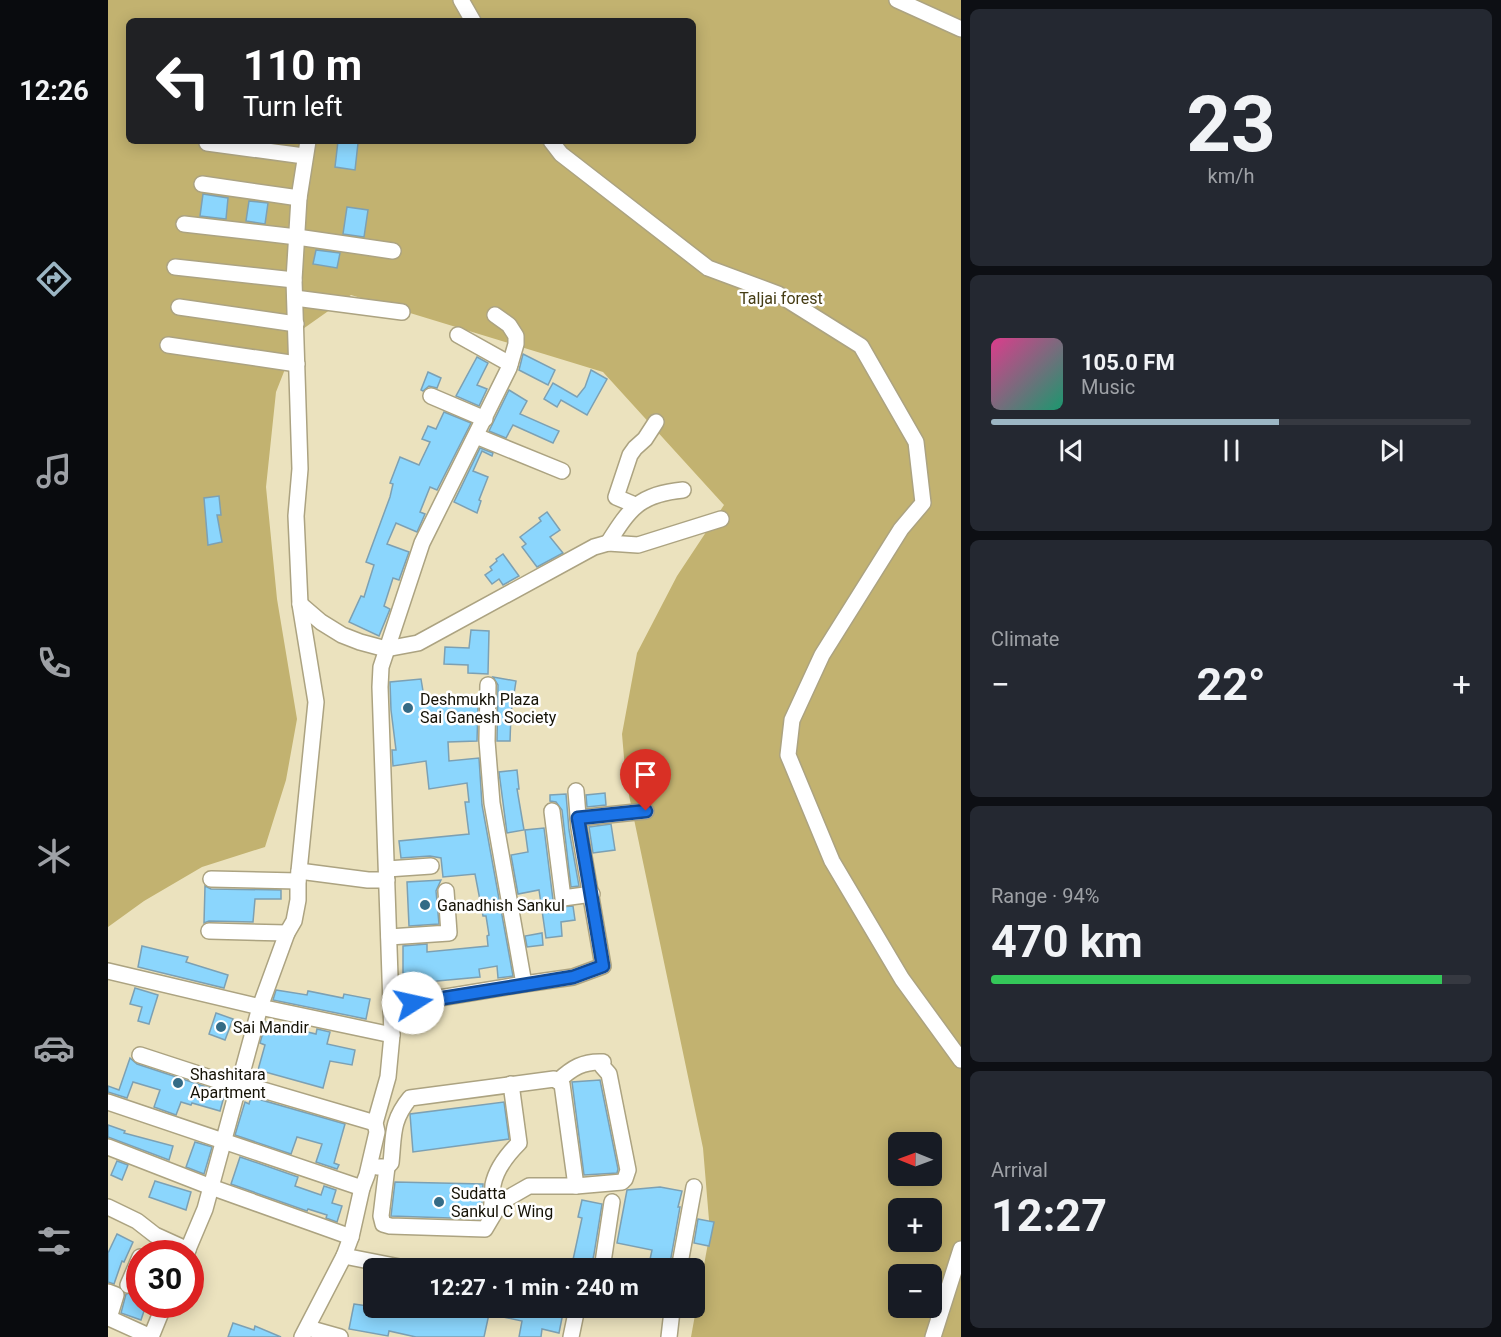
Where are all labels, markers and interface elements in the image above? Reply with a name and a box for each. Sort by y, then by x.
text: 110 m [243,41,362,90]
icon: left [144,42,222,120]
text: 12:26 [19,75,89,107]
text: 23 [1186,79,1276,170]
text: Turn left [243,91,343,123]
text: km/h [1208,164,1254,188]
icon: directions [33,258,75,300]
park label: Taljai forest [739,289,823,308]
text: 105.0 FM [1081,350,1175,375]
text: Music [1081,375,1135,399]
icon: previous [1055,434,1088,467]
icon: pause [1215,434,1248,467]
icon: next [1375,434,1408,467]
icon: music [33,450,75,492]
text: Climate [991,627,1059,651]
icon: phone [33,642,75,684]
text: 22° [1196,658,1266,711]
text: − [991,665,1010,704]
text: + [1452,665,1471,704]
place label: Deshmukh Plaza Sai Ganesh Society [420,690,557,727]
marker: Deshmukh Plaza Sai Ganesh Society [401,701,415,715]
pin [620,749,671,811]
icon: arrive [629,758,662,791]
icon: climate [33,835,75,877]
text: Range · 94% [991,884,1099,908]
place label: Ganadhish Sankul [437,896,565,915]
marker: Ganadhish Sankul [418,898,432,912]
text: 470 km [991,915,1143,968]
position arrow [381,971,445,1035]
place label: Sai Mandir [233,1018,309,1037]
marker: Sai Mandir [214,1020,228,1034]
icon: car [33,1027,75,1069]
place label: Shashitara Apartment [190,1065,266,1102]
marker: Shashitara Apartment [171,1076,185,1090]
north arrow [888,1132,942,1186]
map controls [888,1132,942,1318]
text: Arrival [991,1158,1048,1182]
place label: Sudatta Sankul C Wing [451,1184,553,1221]
text: 12:27 [991,1189,1107,1242]
marker: Sudatta Sankul C Wing [432,1195,446,1209]
button: + [888,1198,942,1252]
icon: filters [33,1220,75,1262]
speed limit sign: 30 [126,1240,204,1318]
button: − [888,1264,942,1318]
text: 12:27 · 1 min · 240 m [429,1275,639,1300]

